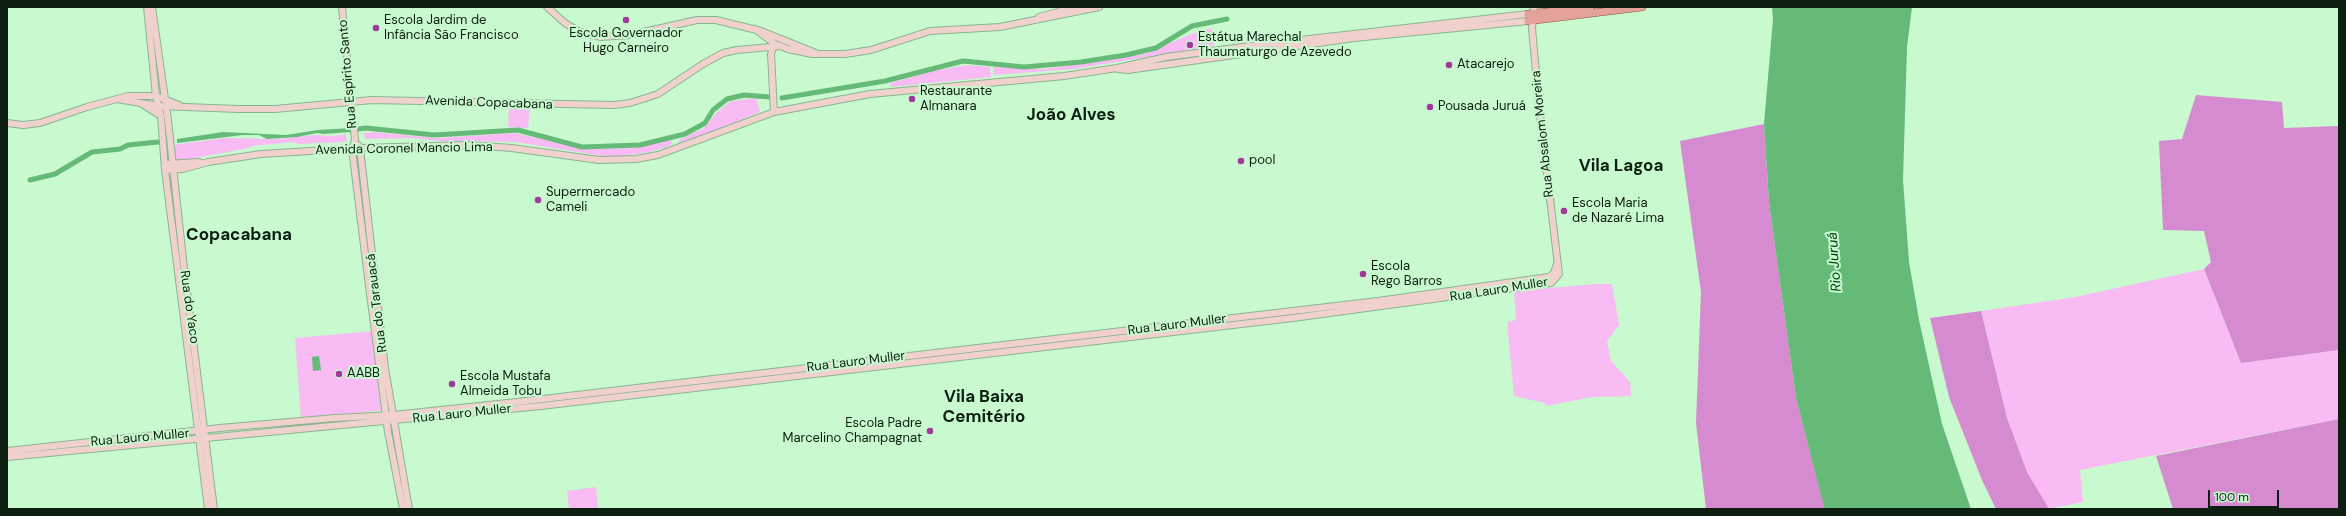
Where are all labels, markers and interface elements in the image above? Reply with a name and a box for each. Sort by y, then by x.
place label: Escola Jardim de Infância São Francisco [384,13,519,44]
marker: Escola Governador Hugo Carneiro [621,15,631,25]
street label: Rua Espírito Santo [335,19,361,129]
marker: Escola Jardim de Infância São Francisco [371,23,381,33]
place label: Escola Governador Hugo Carneiro [569,26,683,57]
place label: Estátua Marechal Thaumaturgo de Azevedo [1198,30,1352,61]
marker: Estátua Marechal Thaumaturgo de Azevedo [1185,40,1195,50]
place label: Atacarejo [1457,57,1515,73]
marker: Atacarejo [1444,60,1454,70]
street label: Rua Absalom Moreira [1529,70,1557,198]
place label: Restaurante Almanara [920,84,992,115]
street label: Avenida Copacabana [425,93,553,113]
marker: Restaurante Almanara [907,94,917,104]
place label: Pousada Juruá [1438,99,1526,115]
marker: Pousada Juruá [1425,102,1435,112]
district label: João Alves [1027,106,1115,126]
street label: Avenida Coronel Mancio Lima [315,140,493,158]
place label: pool [1249,153,1275,169]
marker: pool [1236,156,1246,166]
district label: Vila Lagoa [1579,157,1663,177]
place label: Supermercado Cameli [546,185,635,216]
marker: Supermercado Cameli [533,195,543,205]
place label: Escola Maria de Nazaré Lima [1572,196,1664,227]
marker: Escola Maria de Nazaré Lima [1559,206,1569,216]
district label: Copacabana [186,226,292,246]
water label: Rio Juruá [1825,232,1845,292]
street label: Rua do Tarauacá [363,253,391,353]
place label: Escola Rego Barros [1371,259,1442,290]
street label: Rua do Yaco [176,269,202,345]
marker: Escola Rego Barros [1358,269,1368,279]
street label: Rua Lauro Muller [1449,275,1549,305]
street label: Rua Lauro Muller [1127,311,1227,339]
street label: Rua Lauro Muller [806,348,906,376]
place label: AABB [347,366,380,382]
marker: AABB [334,369,344,379]
place label: Escola Mustafa Almeida Tobu [460,369,550,400]
marker: Escola Mustafa Almeida Tobu [447,379,457,389]
district label: Vila Baixa Cemitério [943,388,1025,428]
street label: Rua Lauro Muller [412,401,512,427]
place label: Escola Padre Marcelino Champagnat [783,416,922,447]
street label: Rua Lauro Muller [90,426,190,450]
marker: Escola Padre Marcelino Champagnat [925,426,935,436]
scale bar [2210,482,2281,508]
text: 100 m [2215,489,2249,505]

